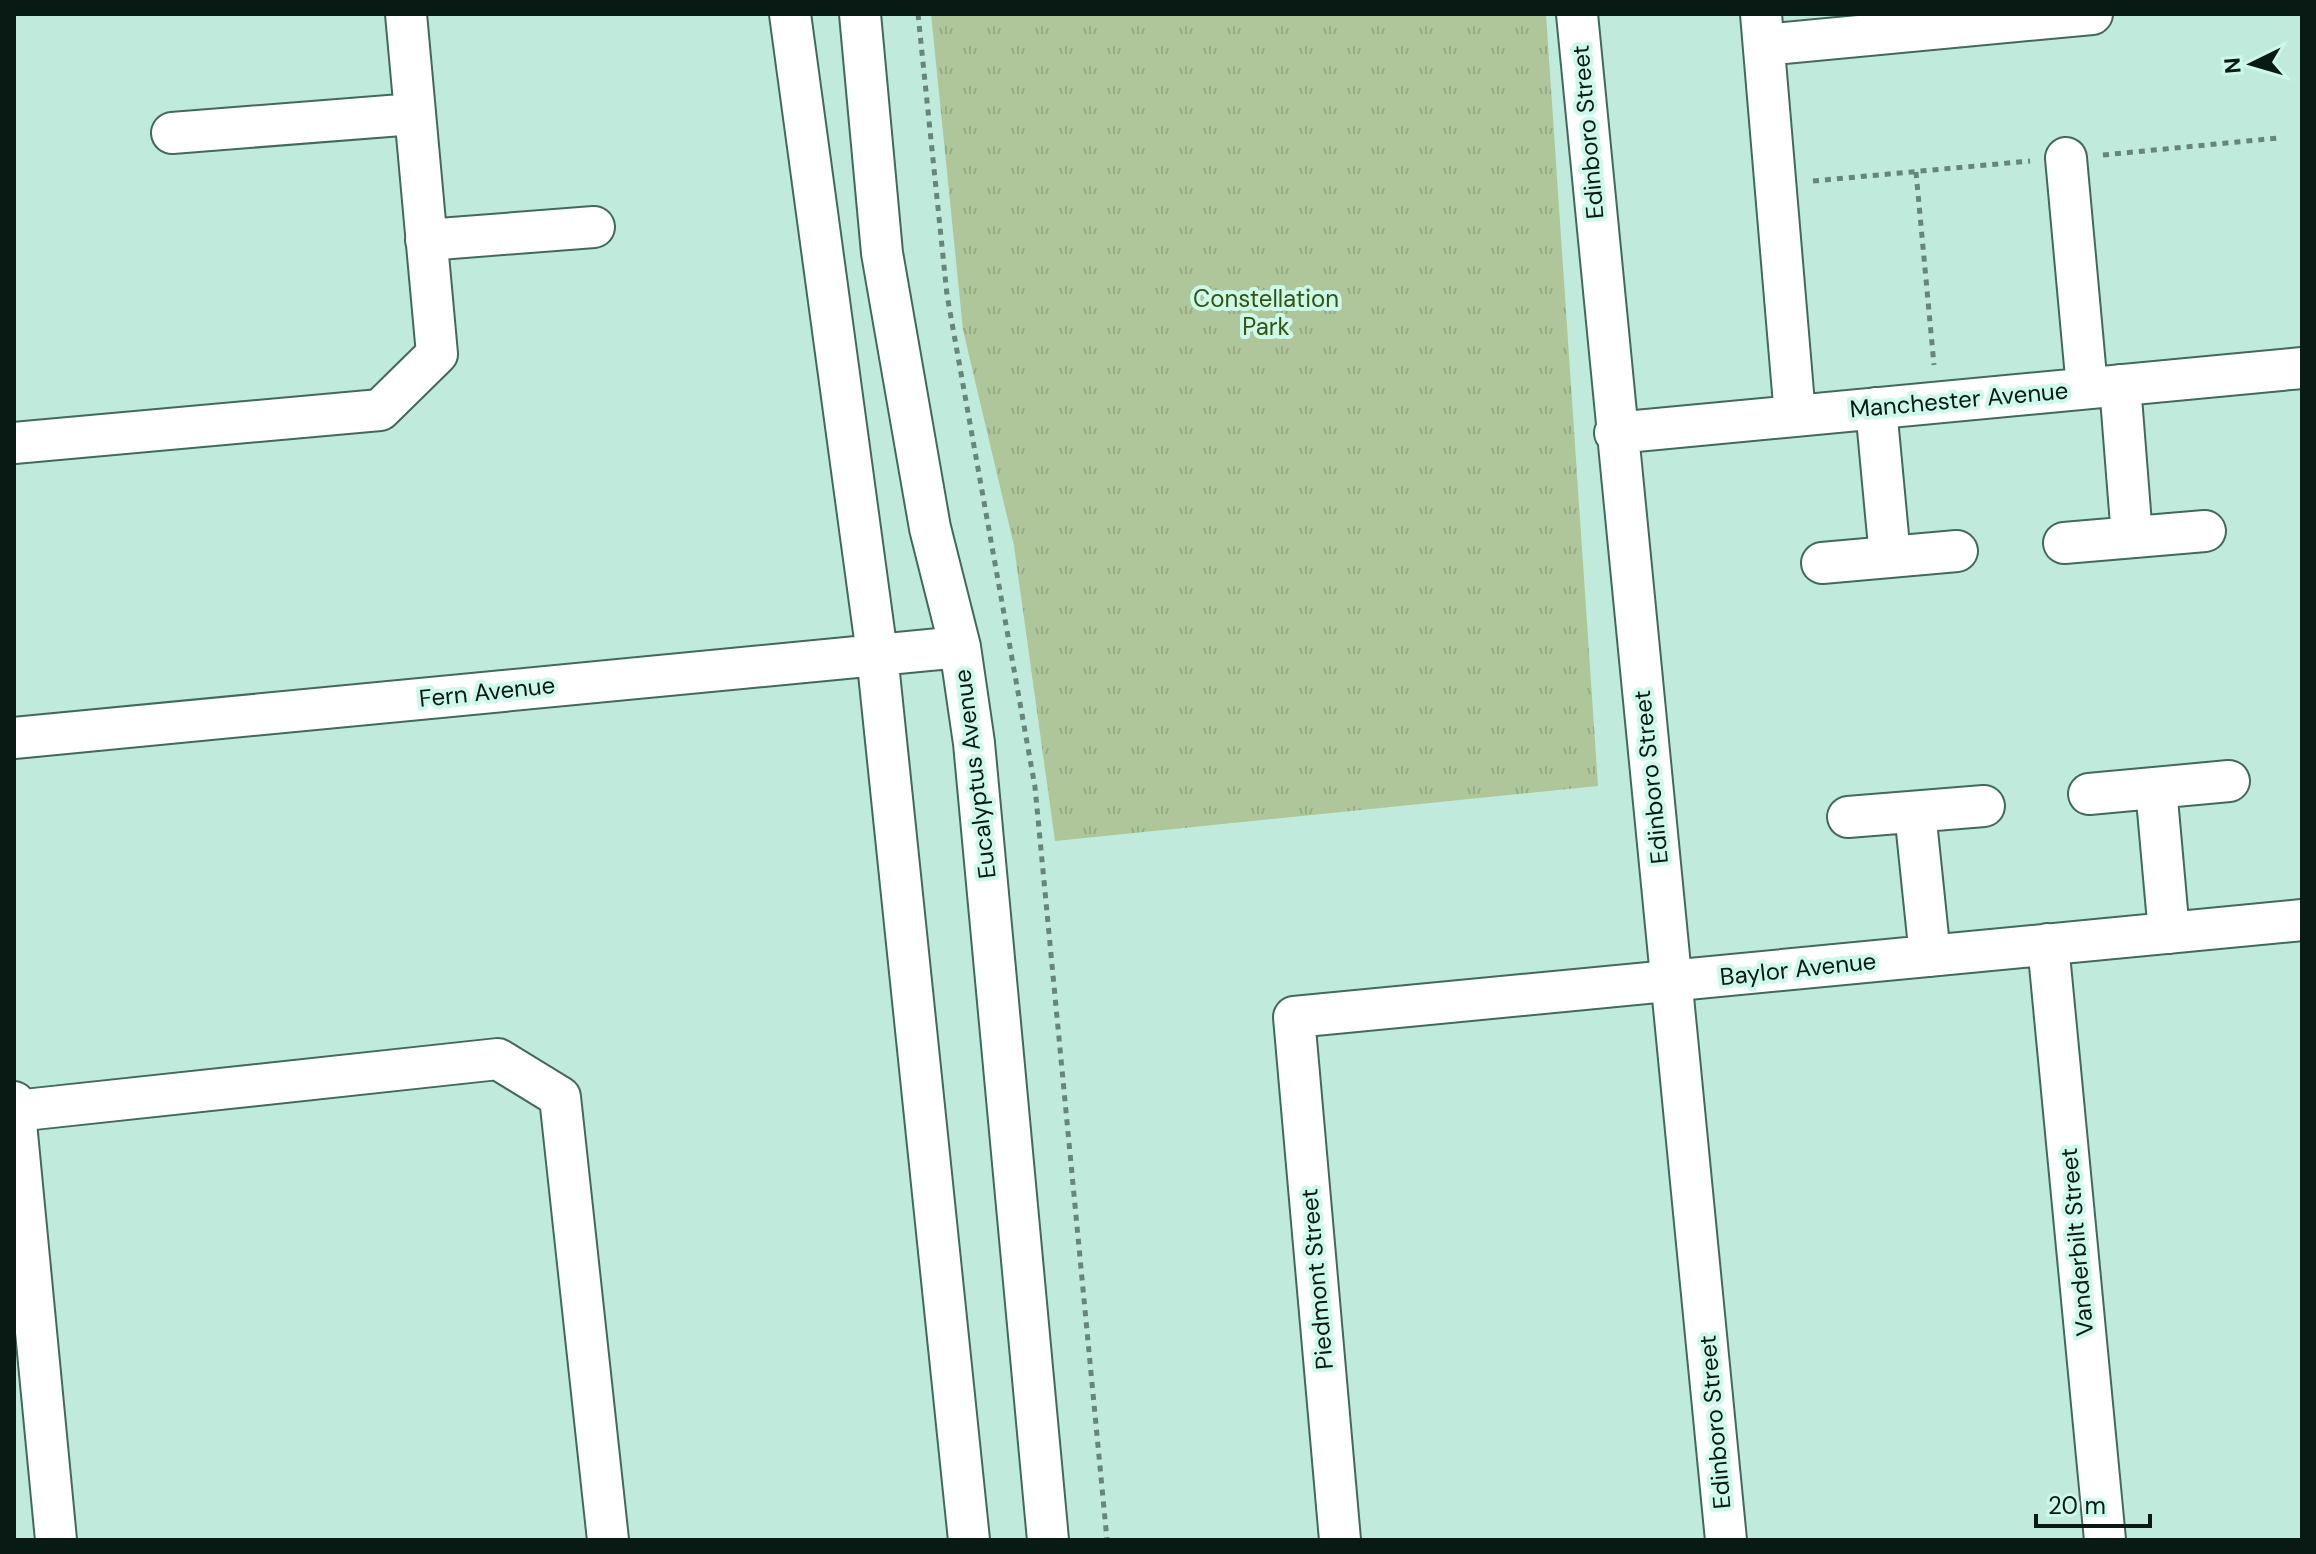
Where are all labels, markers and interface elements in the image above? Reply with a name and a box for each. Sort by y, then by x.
north arrow [2212,24,2292,104]
street label: Edinboro Street [1564,44,1611,220]
text: N [2217,56,2248,75]
park label: Constellation Park [1193,283,1339,342]
street label: Manchester Avenue [1848,375,2069,424]
street label: Eucalyptus Avenue [946,668,1003,880]
street label: Fern Avenue [417,669,556,714]
street label: Edinboro Street [1626,689,1675,865]
street label: Baylor Avenue [1718,945,1878,992]
street label: Vanderbilt Street [2053,1147,2100,1338]
street label: Piedmont Street [1293,1187,1340,1371]
street label: Edinboro Street [1691,1334,1738,1510]
scale bar [2036,1478,2150,1528]
text: 20 m [2048,1490,2106,1521]

